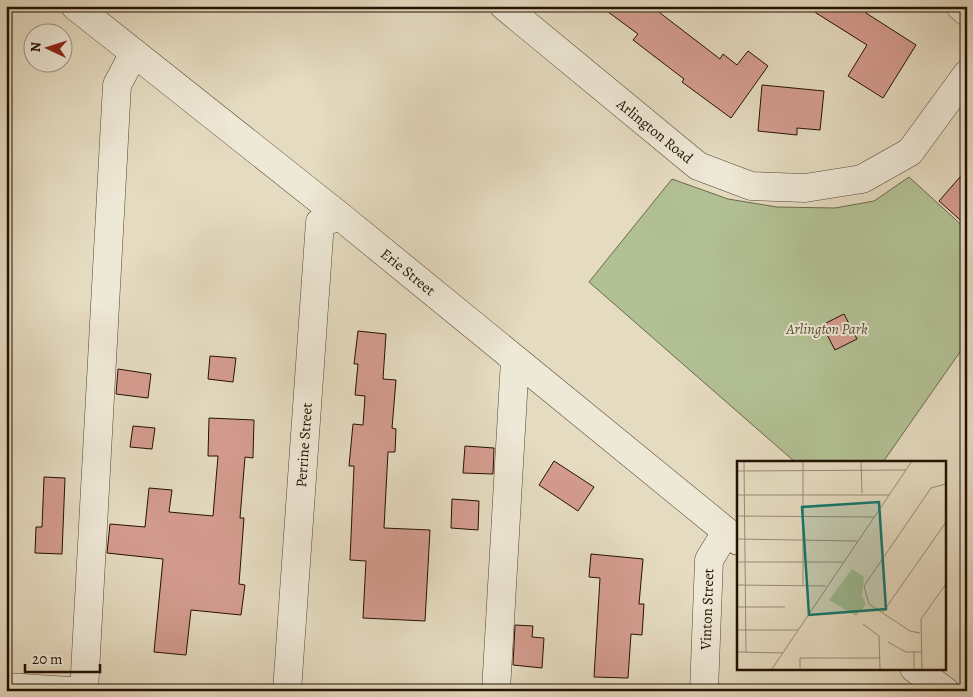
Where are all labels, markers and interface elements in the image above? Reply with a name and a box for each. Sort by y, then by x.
north arrow [22,22,72,72]
text: N [26,41,45,53]
street label: Arlington Road [612,93,698,169]
street label: Erie Street [376,244,440,300]
park label: Arlington Park [785,319,868,339]
street label: Perrine Street [291,402,317,488]
inset map [737,461,946,670]
street label: Vinton Street [696,568,718,651]
scale bar [25,642,100,674]
text: 20 m [32,649,63,669]

